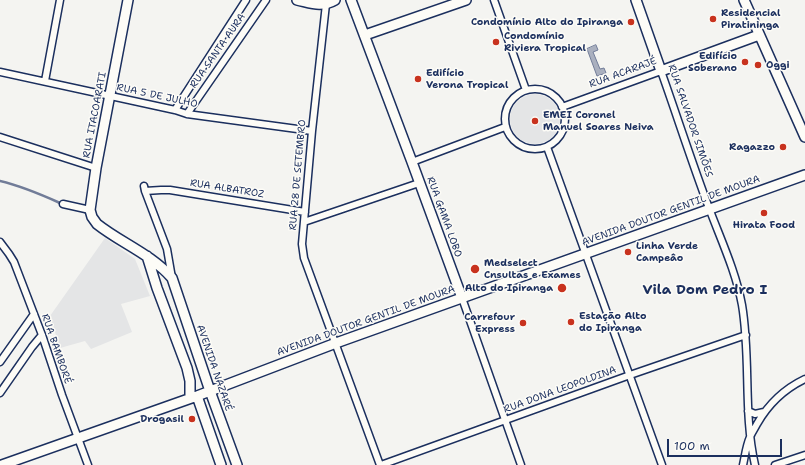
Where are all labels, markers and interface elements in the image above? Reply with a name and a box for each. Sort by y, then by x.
place label: Residencial Piratininga [721,7,780,30]
street label: RUA SANTA AURA [188,11,248,91]
marker: Residencial Piratininga [708,14,718,24]
place label: Condomínio Alto do Ipiranga [471,16,623,28]
marker: Condomínio Alto do Ipiranga [626,17,636,27]
place label: Condomínio Riviera Tropical [504,30,586,54]
marker: Condomínio Riviera Tropical [491,37,501,47]
place label: Edifício Soberano [688,50,737,74]
street label: RUA ACARAJÉ [588,55,658,91]
marker: Edifício Soberano [740,57,750,67]
place label: Oggi [766,59,790,71]
marker: Oggi [753,60,763,70]
street label: RUA SALVADOR SIMÕES [665,63,715,179]
place label: Edifício Verona Tropical [426,67,508,90]
street label: RUA ITACOARATI [81,71,109,159]
marker: Edifício Verona Tropical [413,74,423,84]
street label: RUA 5 DE JULHO [115,82,199,110]
place label: EMEI Coronel Manuel Soares Neiva [543,109,654,132]
marker: EMEI Coronel Manuel Soares Neiva [530,116,540,126]
street label: RUA 28 DE SETEMBRO [287,119,309,231]
place label: Ragazzo [729,141,775,153]
marker: Ragazzo [778,142,788,152]
street label: AVENIDA DOUTOR GENTIL DE MOURA [580,173,762,249]
street label: RUA GAMA LOBO [424,175,464,259]
street label: RUA ALBATROZ [189,177,265,201]
marker: Hirata Food [759,208,769,218]
place label: Hirata Food [733,219,795,231]
place label: Linha Verde Campeâo [636,240,698,264]
marker: Linha Verde Campeâo [623,247,633,257]
place label: Medselect Cnsultas e Exames [484,257,581,280]
marker: Medselect Cnsultas e Exames [469,263,481,275]
place label: Alto do Ipiranga [465,282,553,294]
marker: Alto do Ipiranga [556,282,568,294]
district label: Vila Dom Pedro I [643,282,767,298]
street label: AVENIDA DOUTOR GENTIL DE MOURA [275,283,457,359]
place label: Estação Alto do Ipiranga [579,310,647,334]
place label: Carrefour Express [464,311,515,334]
street label: RUA BAMBORÉ [38,312,74,386]
marker: Estação Alto do Ipiranga [566,317,576,327]
marker: Carrefour Express [518,318,528,328]
street label: AVENIDA NAZARÉ [194,323,234,413]
street label: RUA DONA LEOPOLDINA [502,364,618,416]
place label: Drogasil [140,413,184,425]
marker: Drogasil [187,414,197,424]
scale bar [669,431,784,457]
text: 100 m [674,438,710,454]

